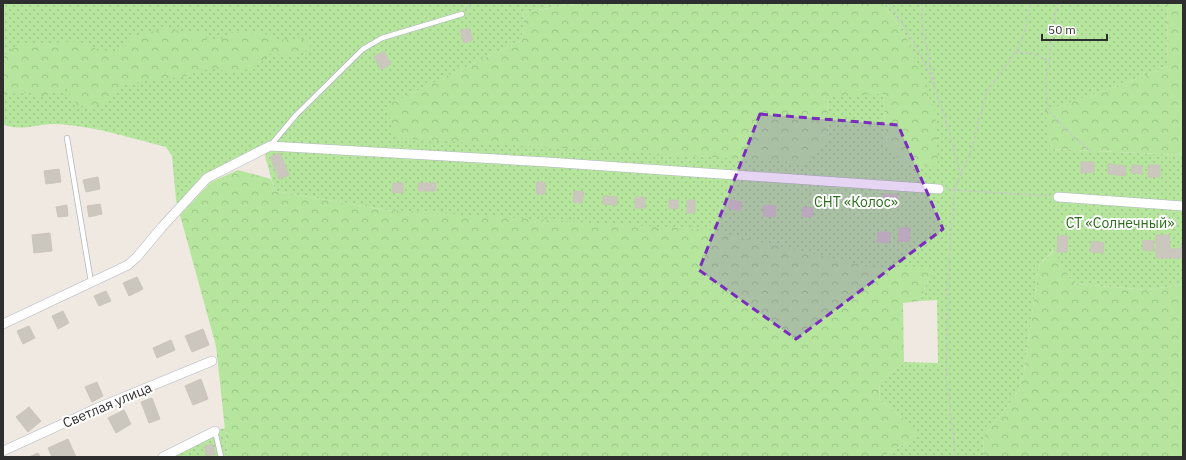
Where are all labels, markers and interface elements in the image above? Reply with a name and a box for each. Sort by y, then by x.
scale bar [1042,16,1107,42]
text: 50 m [1048,22,1076,37]
park label: СНТ «Колос» [814,193,898,211]
park label: СТ «Солнечный» [1066,214,1174,232]
street label: Светлая улица [60,378,155,432]

